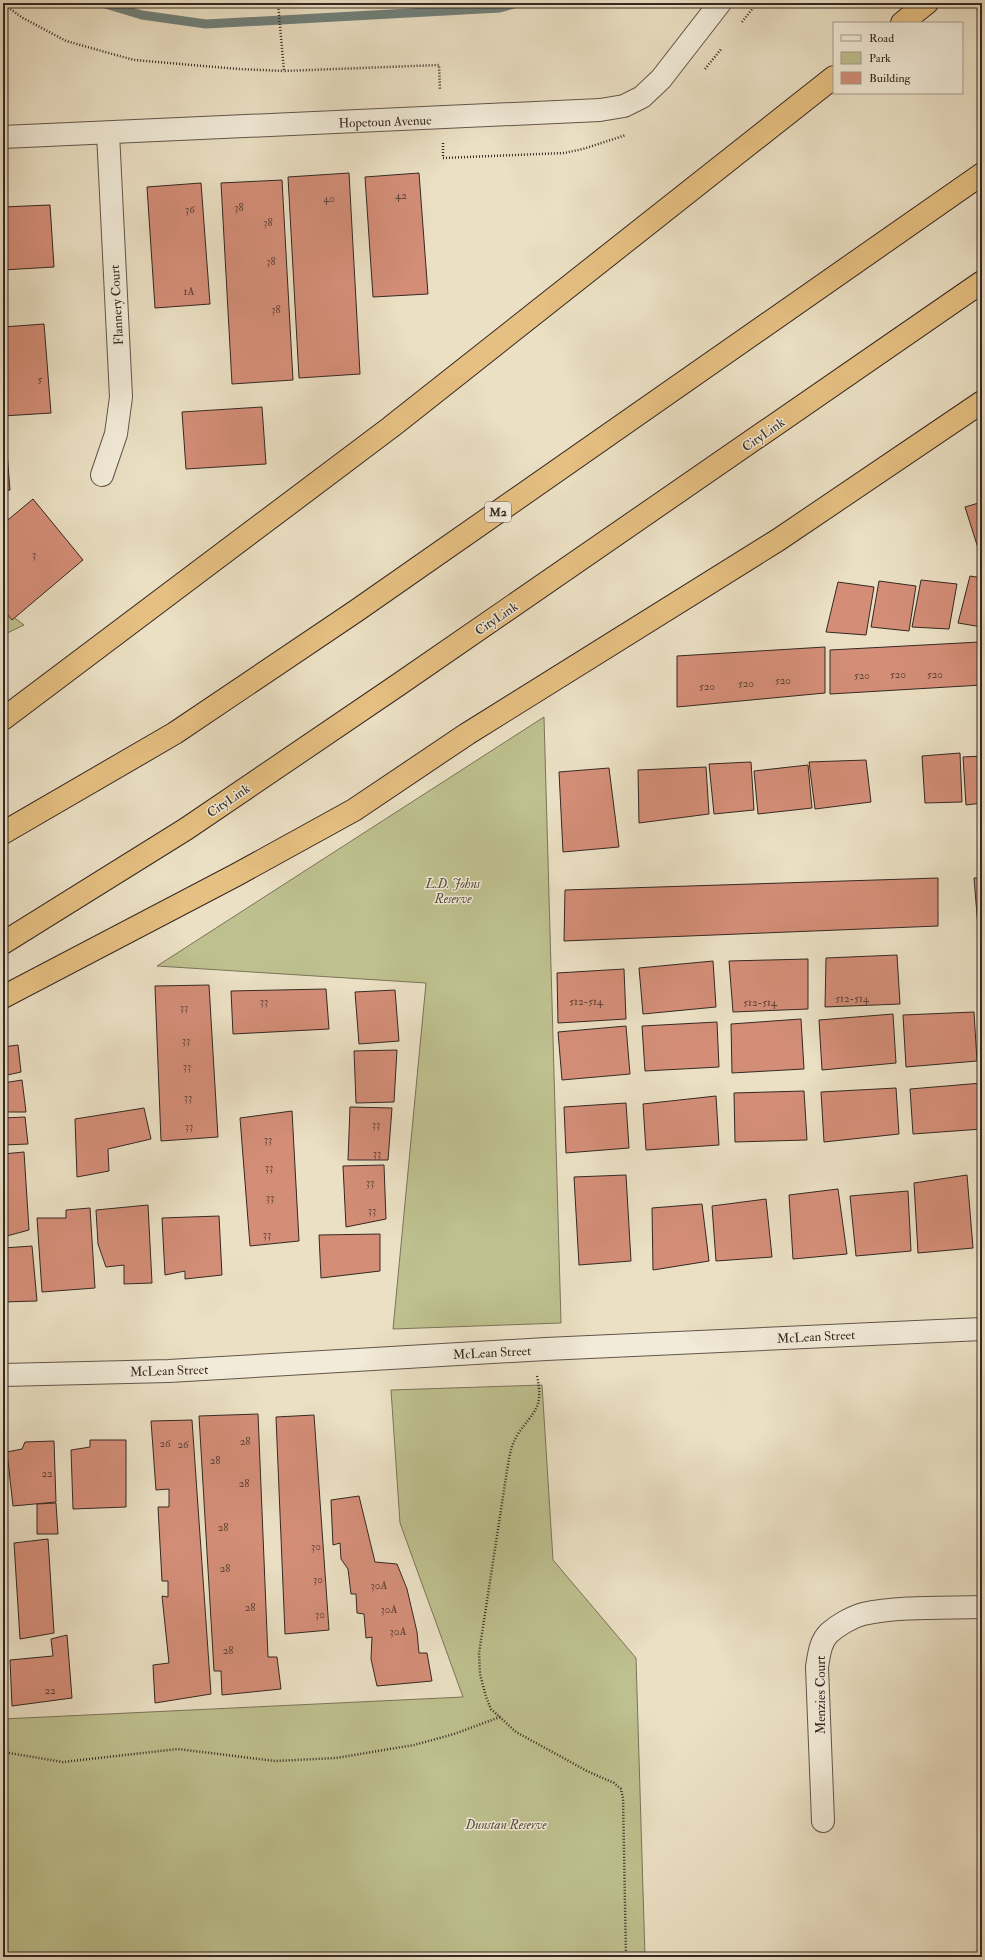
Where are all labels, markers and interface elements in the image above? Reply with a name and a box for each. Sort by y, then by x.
legend [833,22,963,94]
text: Road [869,31,894,46]
text: Park [869,51,891,66]
text: Building [869,71,912,86]
street label: Hopetoun Avenue [338,112,432,133]
house number: 42 [395,189,407,202]
house number: 40 [323,192,335,205]
house number: 38 [234,201,244,214]
house number: 36 [185,203,196,216]
house number: 38 [263,216,273,229]
house number: 38 [266,255,276,268]
street label: Flannery Court [107,264,128,346]
house number: 1A [184,285,194,298]
house number: 38 [271,303,281,316]
house number: 5 [38,373,43,386]
street label: CityLink [739,414,789,456]
road number: M2 [485,502,511,522]
house number: 3 [32,548,36,561]
street label: CityLink [472,598,522,640]
house number: 520 [890,668,906,681]
house number: 520 [927,668,943,681]
house number: 520 [854,669,870,682]
house number: 520 [775,674,791,687]
house number: 520 [738,677,754,690]
house number: 520 [699,680,715,693]
street label: CityLink [204,780,254,822]
park label: L.D. Johns Reserve [425,876,481,907]
house number: 512-514 [835,992,870,1005]
house number: 33 [260,995,268,1008]
house number: 512-514 [569,995,604,1008]
house number: 512-514 [743,996,778,1009]
house number: 33 [180,1001,188,1014]
house number: 33 [182,1034,190,1047]
house number: 33 [183,1060,191,1073]
house number: 33 [184,1091,192,1104]
house number: 33 [372,1118,380,1131]
house number: 33 [185,1120,193,1133]
house number: 33 [264,1133,272,1146]
house number: 33 [373,1147,381,1160]
house number: 33 [265,1161,273,1174]
house number: 33 [366,1176,374,1189]
house number: 33 [266,1191,274,1204]
house number: 33 [368,1204,376,1217]
house number: 33 [263,1228,271,1241]
street label: McLean Street [776,1327,856,1347]
street label: McLean Street [452,1343,532,1363]
street label: McLean Street [130,1362,209,1380]
house number: 28 [240,1435,250,1448]
house number: 26 [159,1437,172,1450]
house number: 26 [177,1438,190,1451]
house number: 28 [210,1454,220,1467]
house number: 22 [41,1467,53,1480]
house number: 28 [239,1477,249,1490]
house number: 28 [218,1521,228,1534]
house number: 30 [311,1540,321,1553]
house number: 28 [220,1562,230,1575]
house number: 30 [313,1573,323,1586]
house number: 30A [371,1579,387,1592]
house number: 28 [245,1601,255,1614]
house number: 30A [381,1603,397,1616]
house number: 30 [315,1608,325,1621]
house number: 30A [390,1625,406,1638]
house number: 28 [223,1644,233,1657]
street label: Menzies Court [813,1656,829,1734]
house number: 22 [44,1684,56,1697]
park label: Dunstan Reserve [464,1817,547,1833]

